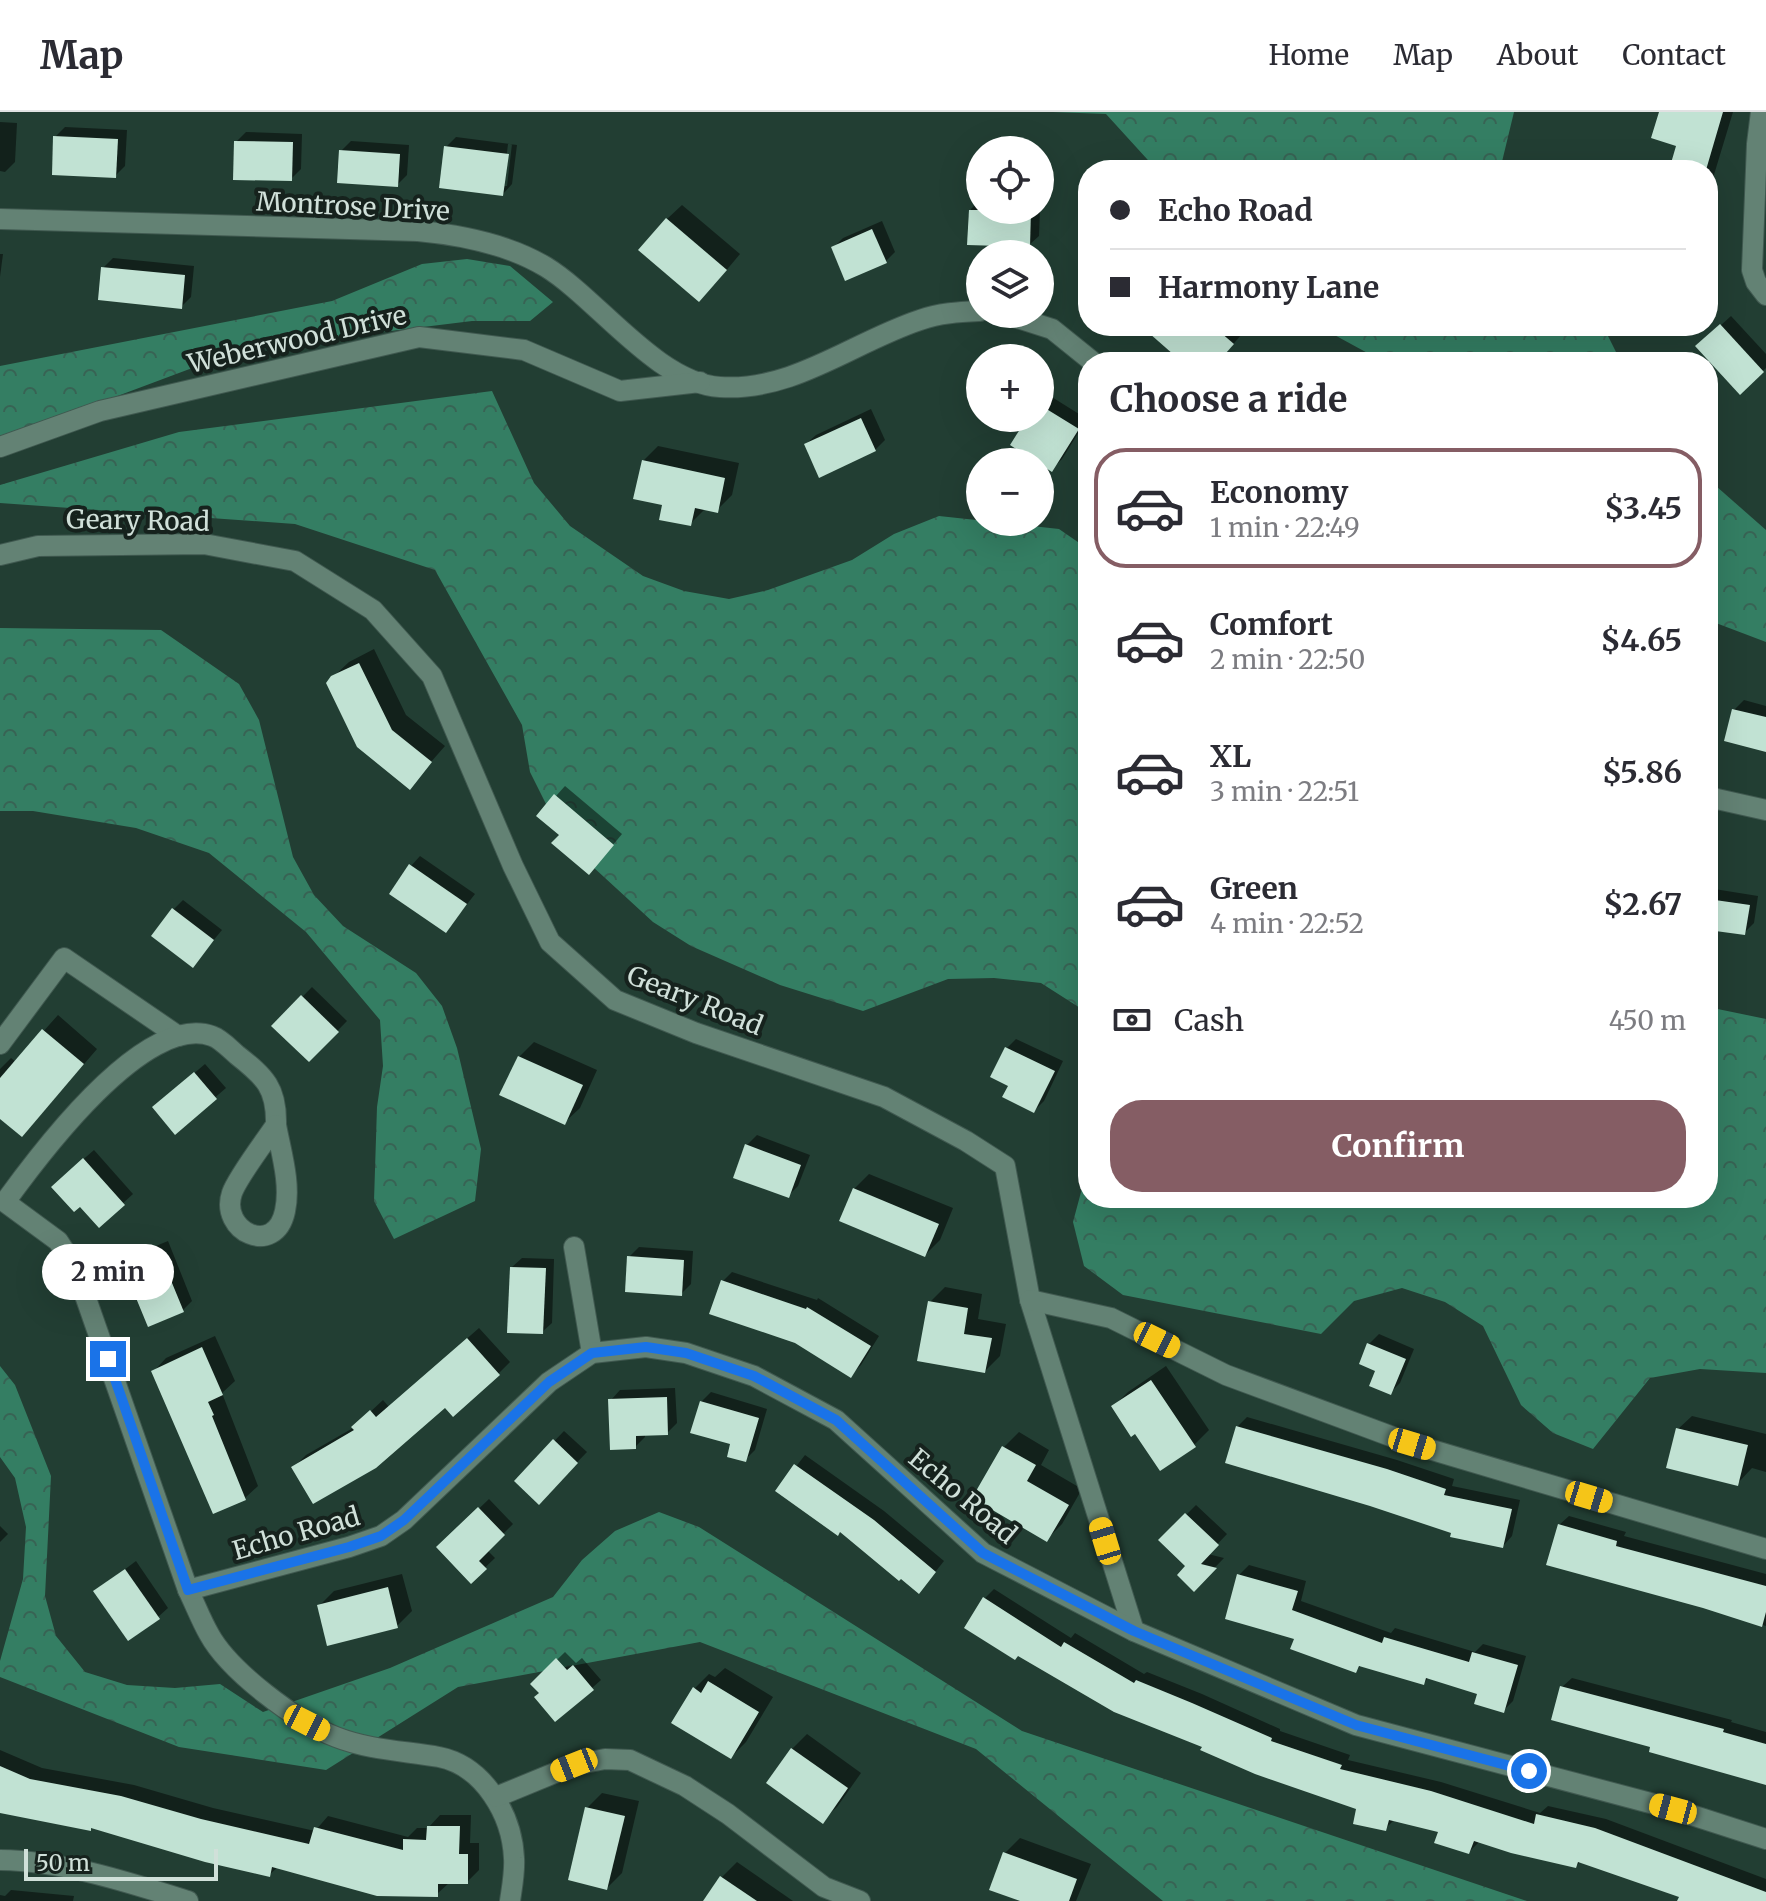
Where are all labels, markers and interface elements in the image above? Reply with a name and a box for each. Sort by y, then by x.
text: Map [40,32,124,79]
text: Home [1268,37,1349,73]
text: Map [1393,37,1453,73]
text: About [1497,37,1578,73]
text: Contact [1622,37,1726,73]
map controls [966,136,1054,536]
button: locate [966,136,1054,224]
street label: Montrose Drive [255,184,451,228]
text: Echo Road [1158,191,1313,229]
button: layers [966,240,1054,328]
text: Harmony Lane [1158,268,1379,306]
street label: Weberwood Drive [184,298,410,380]
button: + [966,344,1054,432]
text: Choose a ride [1110,377,1347,422]
button: − [966,448,1054,536]
icon: car [1114,472,1186,544]
text: Economy [1210,473,1348,511]
text: $3.45 [1604,489,1682,527]
street label: Geary Road [66,502,210,538]
text: 1 min · 22:49 [1210,511,1360,544]
icon: car [1114,604,1186,676]
text: Comfort [1210,605,1333,643]
text: $4.65 [1601,621,1682,659]
text: 2 min · 22:50 [1210,643,1365,676]
icon: car [1114,736,1186,808]
text: XL [1210,737,1251,775]
text: $5.86 [1602,753,1682,791]
text: 3 min · 22:51 [1210,775,1359,808]
icon: car [1114,868,1186,940]
text: Green [1210,869,1298,907]
text: $2.67 [1603,885,1682,923]
text: 4 min · 22:52 [1210,907,1364,940]
street label: Geary Road [622,958,768,1042]
icon: cash [1110,998,1154,1042]
text: Cash [1174,1001,1244,1039]
text: 450 m [1609,1004,1686,1037]
button: Confirm [1110,1100,1686,1192]
callout: 2 min [42,1243,174,1299]
text: 2 min [71,1255,145,1288]
car [1130,1319,1184,1361]
route end [90,1341,126,1377]
car [1386,1426,1438,1462]
street label: Echo Road [902,1441,1024,1551]
car [1563,1479,1615,1515]
street label: Echo Road [228,1499,364,1567]
car [1087,1515,1123,1567]
car [280,1701,334,1745]
car [547,1745,601,1785]
route start [1511,1753,1547,1789]
car [1647,1791,1699,1827]
scale bar [24,1845,218,1881]
text: 50 m [36,1849,90,1877]

